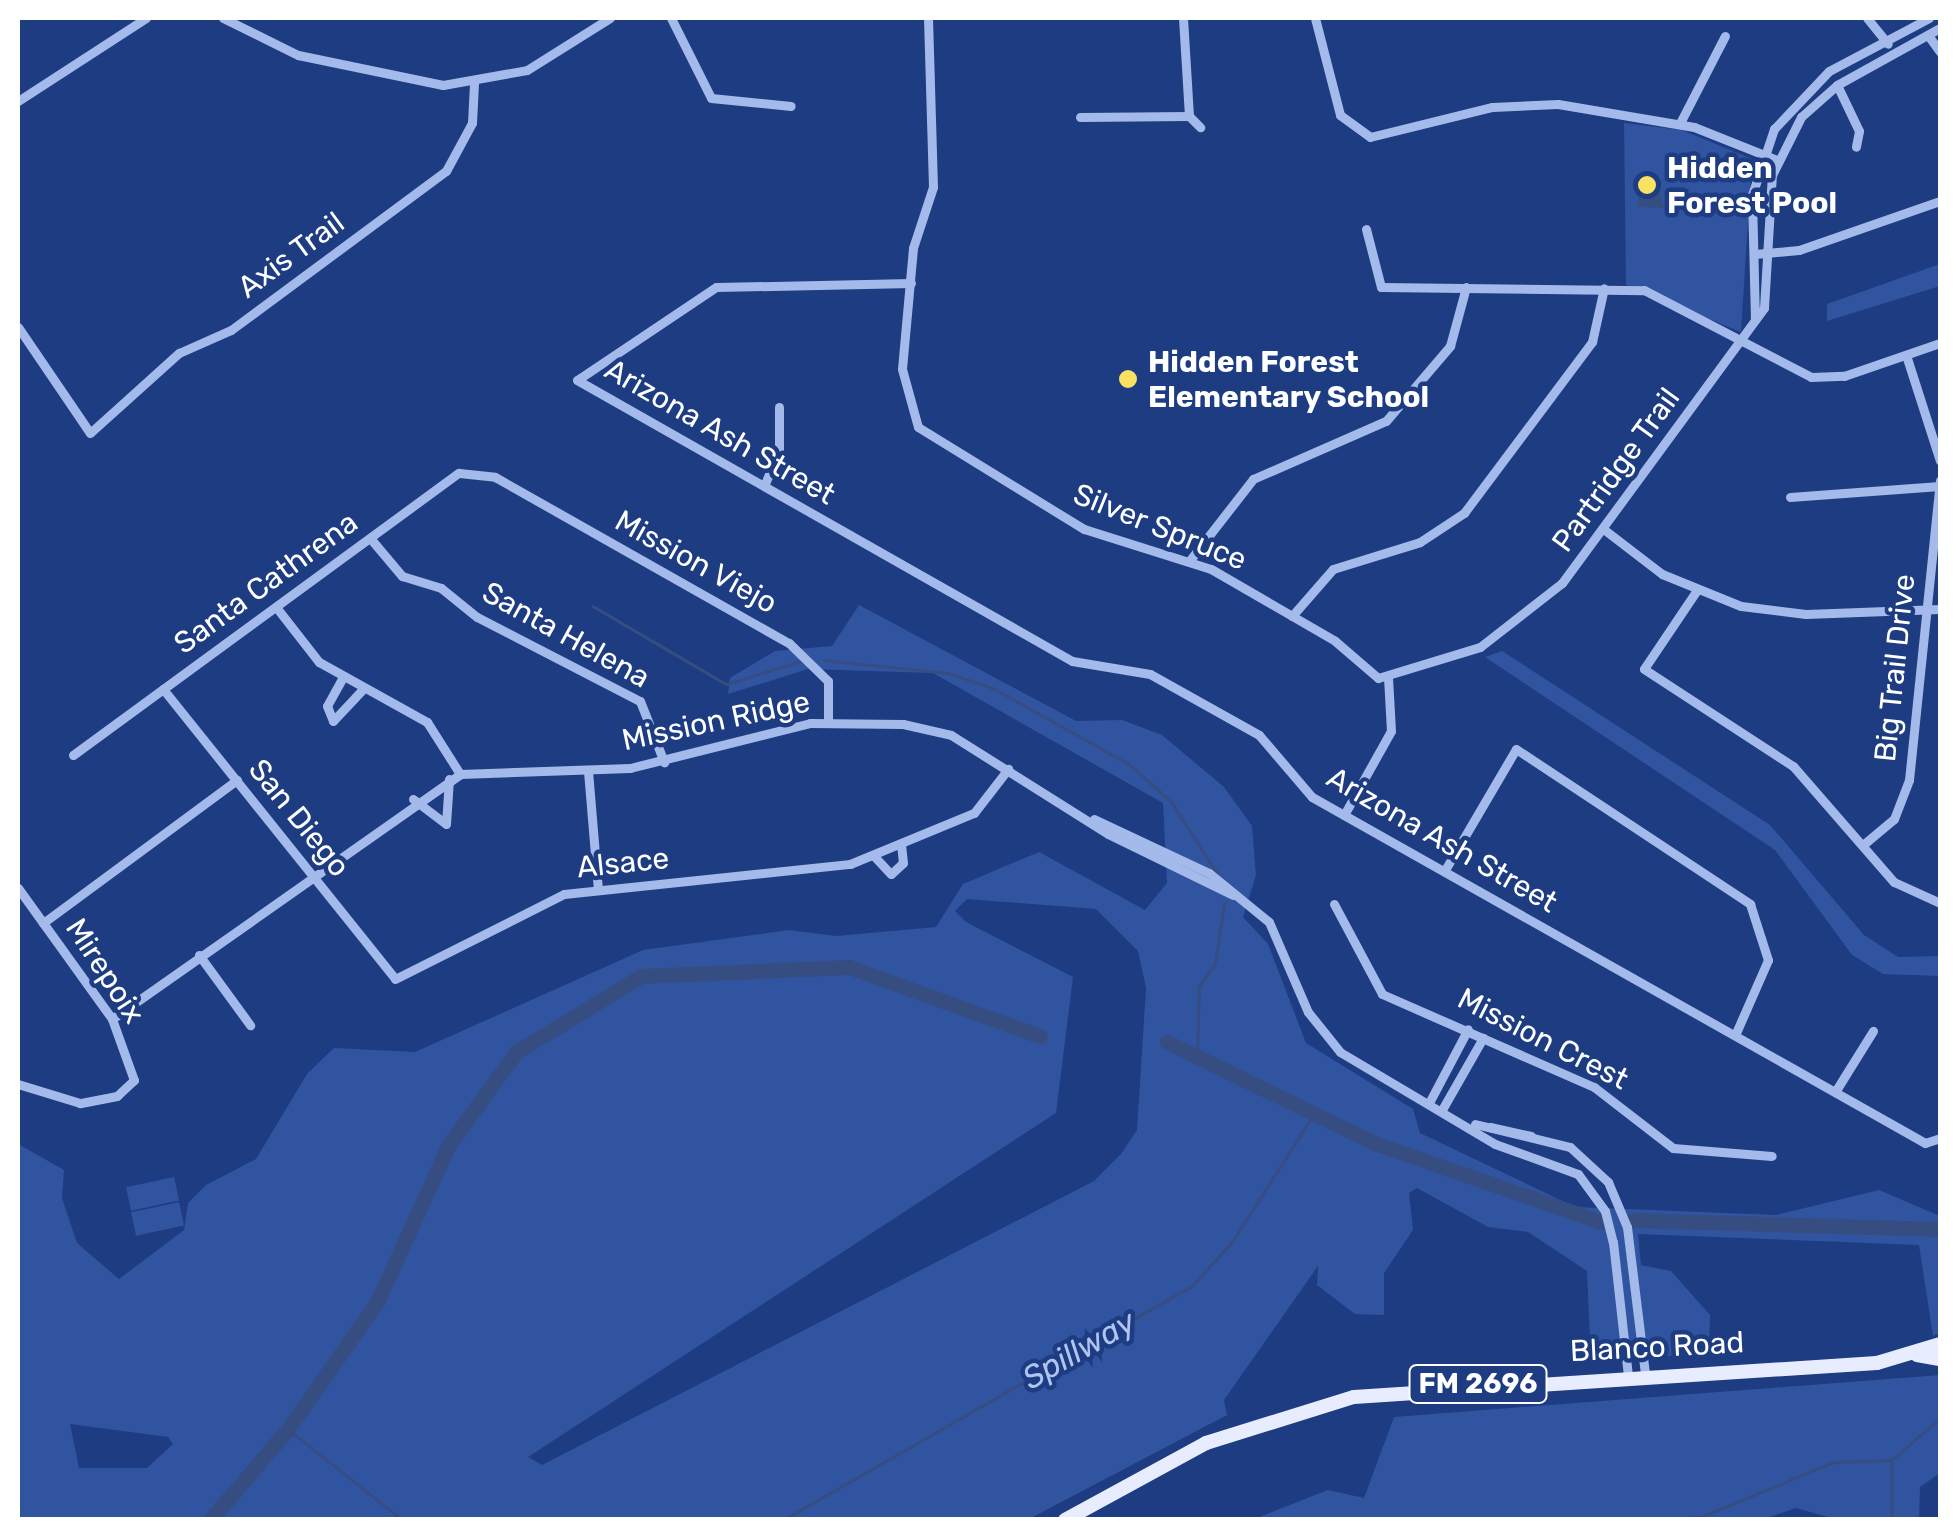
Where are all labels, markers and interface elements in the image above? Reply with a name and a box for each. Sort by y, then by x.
place label: Hidden Forest Pool [1667,150,1837,220]
marker: Hidden Forest Pool [1636,174,1658,196]
street label: Axis Trail [231,204,351,306]
place label: Hidden Forest Elementary School [1148,344,1430,414]
street label: Arizona Ash Street [598,351,842,513]
marker: Hidden Forest Elementary School [1117,368,1139,390]
street label: Partridge Trail [1544,381,1688,559]
street label: Silver Spruce [1068,476,1252,578]
street label: Mission Viejo [608,503,784,621]
street label: Santa Cathrena [167,504,365,662]
street label: Big Trail Drive [1867,572,1923,764]
street label: Santa Helena [476,574,656,696]
street label: Mission Ridge [619,684,813,758]
street label: San Diego [241,752,357,884]
street label: Arizona Ash Street [1320,759,1564,921]
street label: Alsace [575,840,671,886]
street label: Mirepoix [58,912,152,1030]
street label: Mission Crest [1452,981,1634,1097]
water label: Spillway [1016,1302,1142,1398]
street label: Blanco Road [1569,1324,1745,1370]
road number: FM 2696 [1408,1361,1548,1407]

